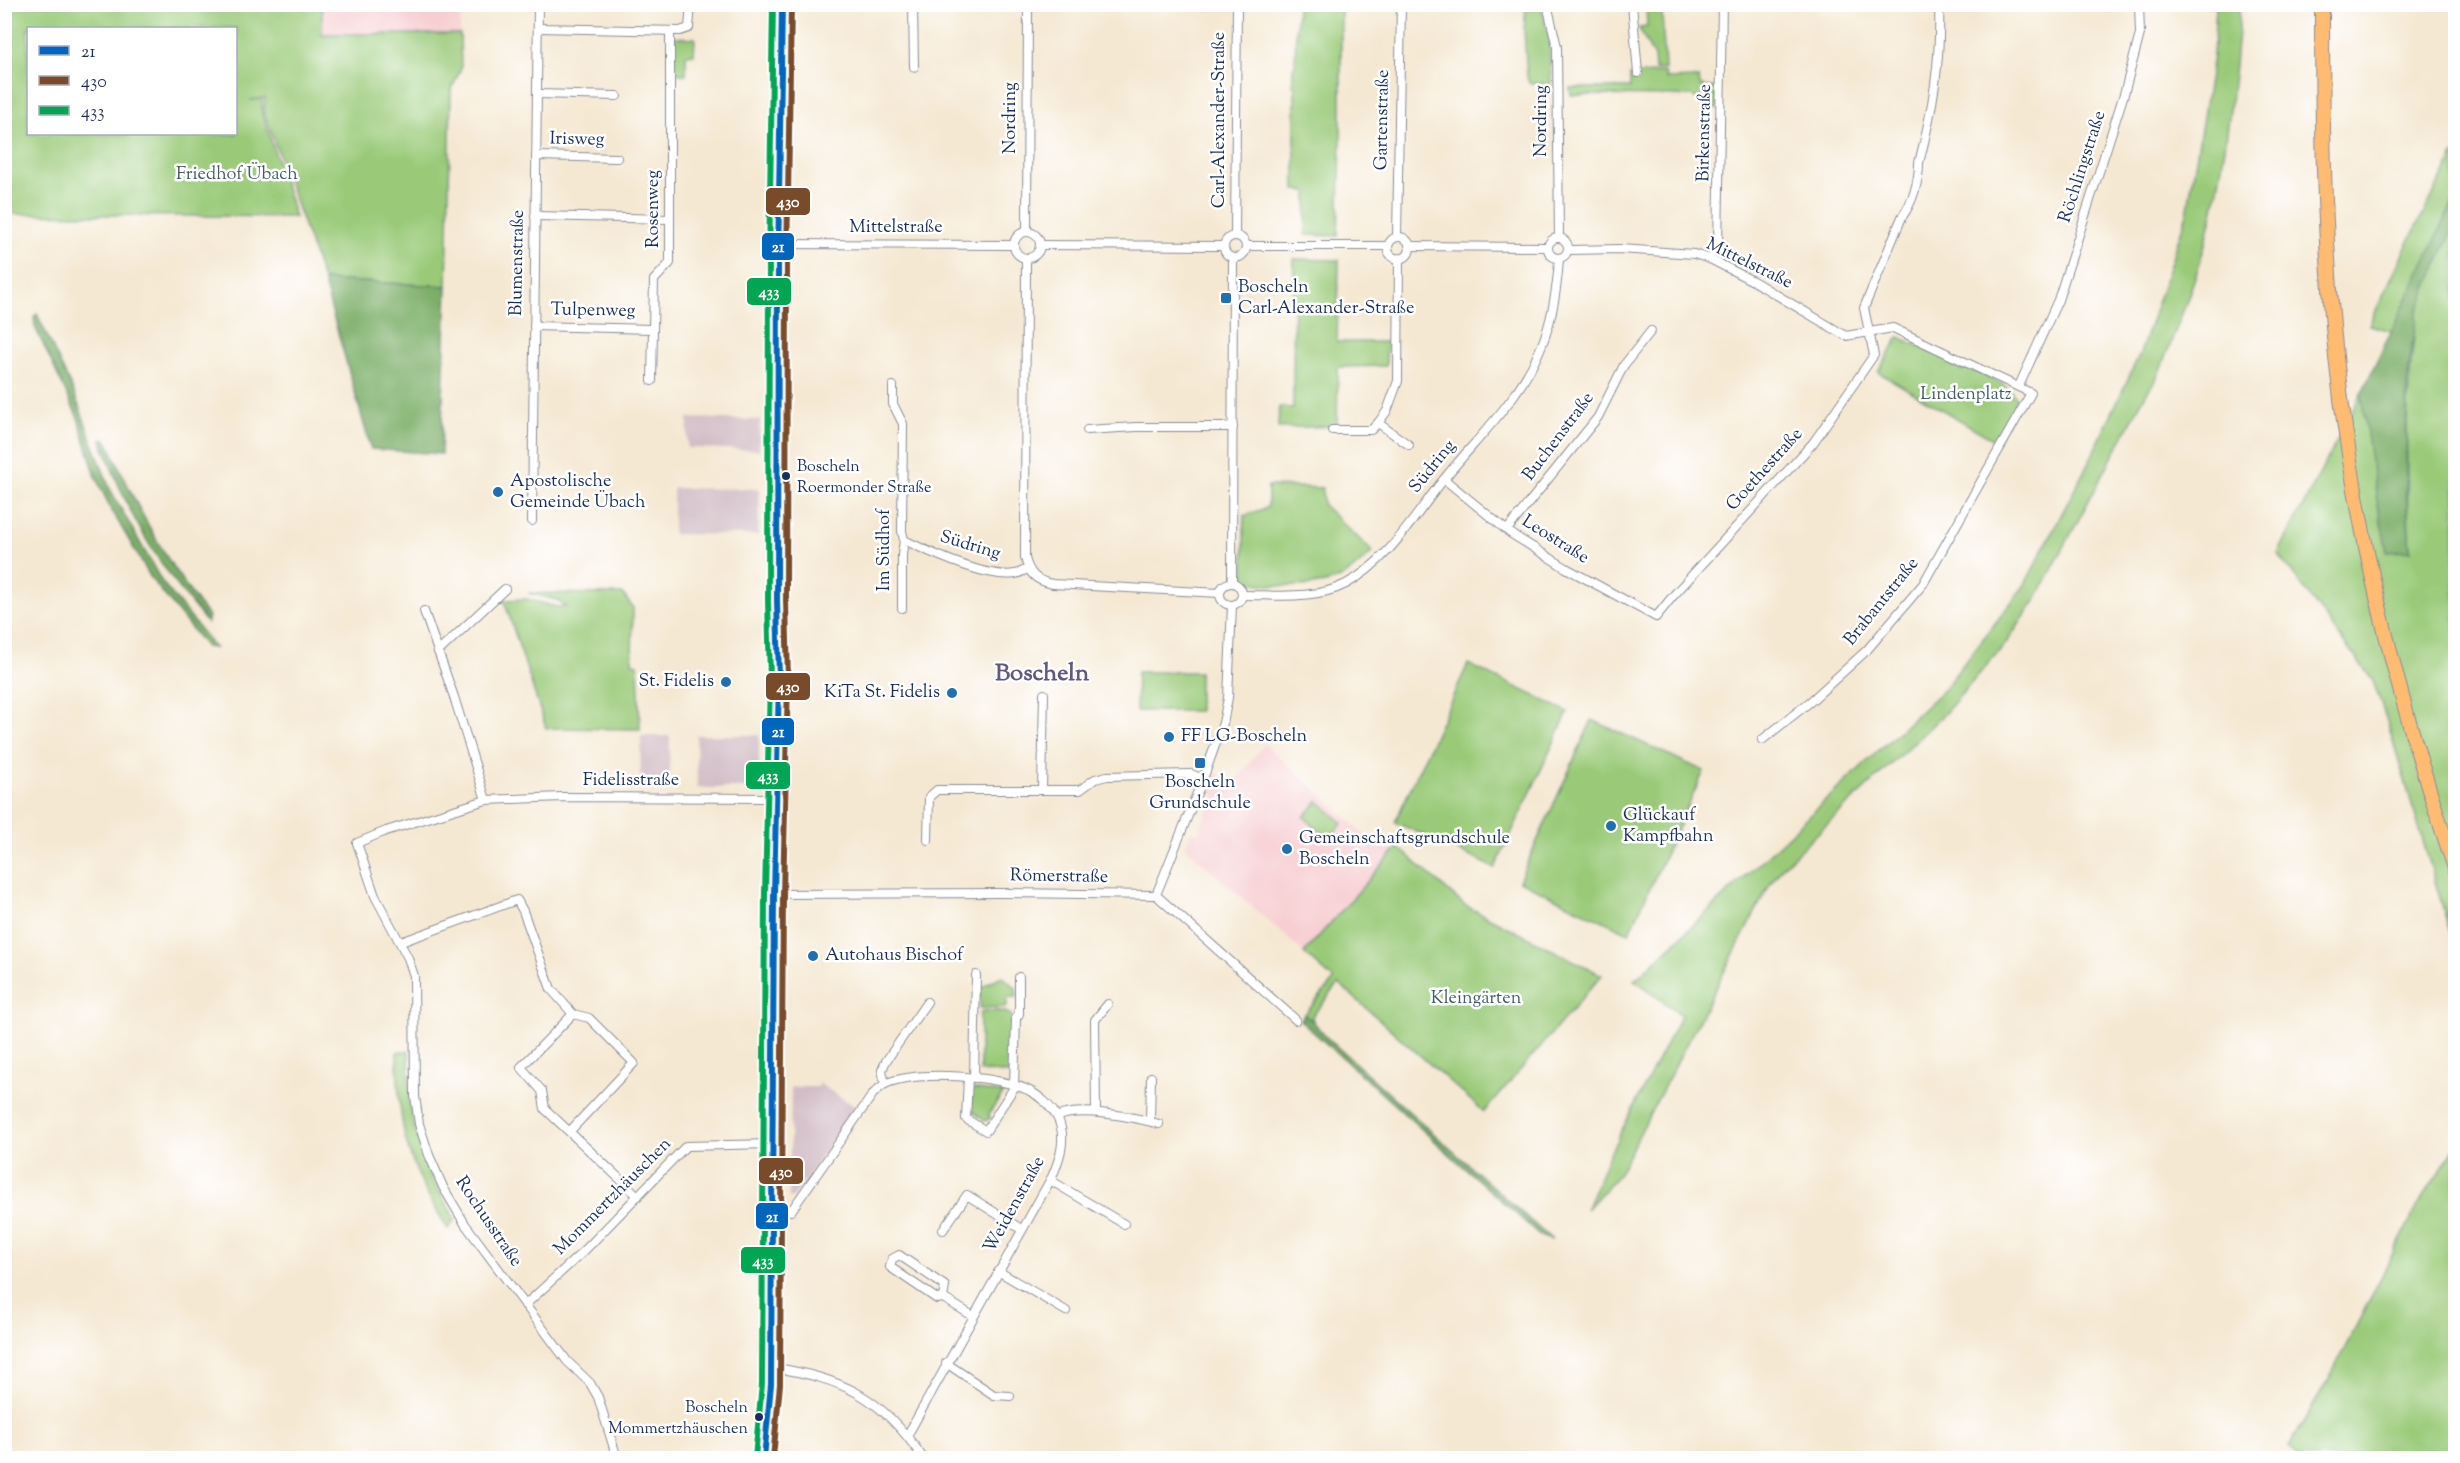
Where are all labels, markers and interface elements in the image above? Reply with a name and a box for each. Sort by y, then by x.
legend [27,27,237,135]
street label: Carl-Alexander-Straße [1207,32,1233,208]
text: 21 [81,40,96,66]
street label: Gartenstraße [1369,69,1397,171]
text: 430 [81,70,107,96]
street label: Nordring [998,82,1024,154]
street label: Birkenstraße [1691,84,1719,182]
street label: Nordring [1529,85,1555,157]
text: 433 [81,100,105,126]
street label: Röchlingstraße [2053,108,2113,226]
street label: Irisweg [549,127,605,153]
park label: Friedhof Übach [176,162,298,188]
street label: Rosenweg [641,170,667,248]
line badge: 430 [765,187,811,216]
text: 430 [776,192,800,215]
street label: Blumenstraße [504,210,532,316]
street label: Mittelstraße [849,215,943,241]
line badge: 21 [761,232,795,261]
street label: Mittelstraße [1701,232,1797,296]
text: 21 [772,237,785,260]
place label: Boscheln Carl-Alexander-Straße [1238,275,1414,322]
line badge: 433 [746,277,792,306]
text: 433 [758,282,780,305]
marker: Boscheln Carl-Alexander-Straße [1219,291,1233,305]
street label: Tulpenweg [550,297,636,325]
park label: Lindenplatz [1920,382,2012,408]
street label: Buchenstraße [1517,387,1601,487]
street label: Goethestraße [1721,423,1809,517]
street label: Südring [1403,434,1463,499]
place label: Boscheln Roermonder Straße [797,456,931,500]
place label: Apostolische Gemeinde Übach [510,469,646,516]
marker: Boscheln Roermonder Straße [780,470,792,482]
marker: Apostolische Gemeinde Übach [491,485,505,499]
street label: Im Südhof [872,508,898,591]
street label: Leostraße [1516,509,1594,571]
street label: Südring [936,524,1004,568]
street label: Brabantstraße [1838,552,1926,652]
district label: Boscheln [995,657,1090,691]
place label: St. Fidelis [639,669,714,695]
line badge: 430 [765,672,811,701]
marker: St. Fidelis [719,675,733,689]
text: 430 [776,677,800,700]
place label: KiTa St. Fidelis [824,680,940,706]
marker: KiTa St. Fidelis [945,686,959,700]
line badge: 21 [761,717,795,746]
text: 21 [772,722,785,745]
place label: FF LG-Boscheln [1181,724,1307,750]
marker: FF LG-Boscheln [1162,730,1176,744]
marker: Boscheln Grundschule [1193,756,1207,770]
line badge: 433 [745,761,791,790]
text: 433 [757,766,779,789]
street label: Fidelisstraße [583,768,679,794]
place label: Boscheln Grundschule [1149,770,1251,817]
place label: Glückauf Kampfbahn [1623,803,1714,850]
marker: Glückauf Kampfbahn [1604,819,1618,833]
place label: Gemeinschaftsgrundschule Boscheln [1299,826,1510,873]
marker: Gemeinschaftsgrundschule Boscheln [1280,842,1294,856]
street label: Römerstraße [1010,863,1108,891]
place label: Autohaus Bischof [825,943,964,969]
marker: Autohaus Bischof [806,949,820,963]
park label: Kleingärten [1431,986,1522,1012]
street label: Mommertzhäuschen [548,1132,678,1262]
street label: Weidenstraße [978,1152,1052,1258]
line badge: 430 [758,1157,804,1185]
text: 430 [769,1162,793,1185]
street label: Rochusstraße [448,1172,528,1272]
line badge: 21 [755,1202,789,1230]
text: 21 [766,1207,779,1230]
line badge: 433 [740,1246,786,1274]
text: 433 [752,1251,774,1274]
place label: Boscheln Mommertzhäuschen [608,1397,749,1441]
marker: Boscheln Mommertzhäuschen [753,1411,765,1423]

